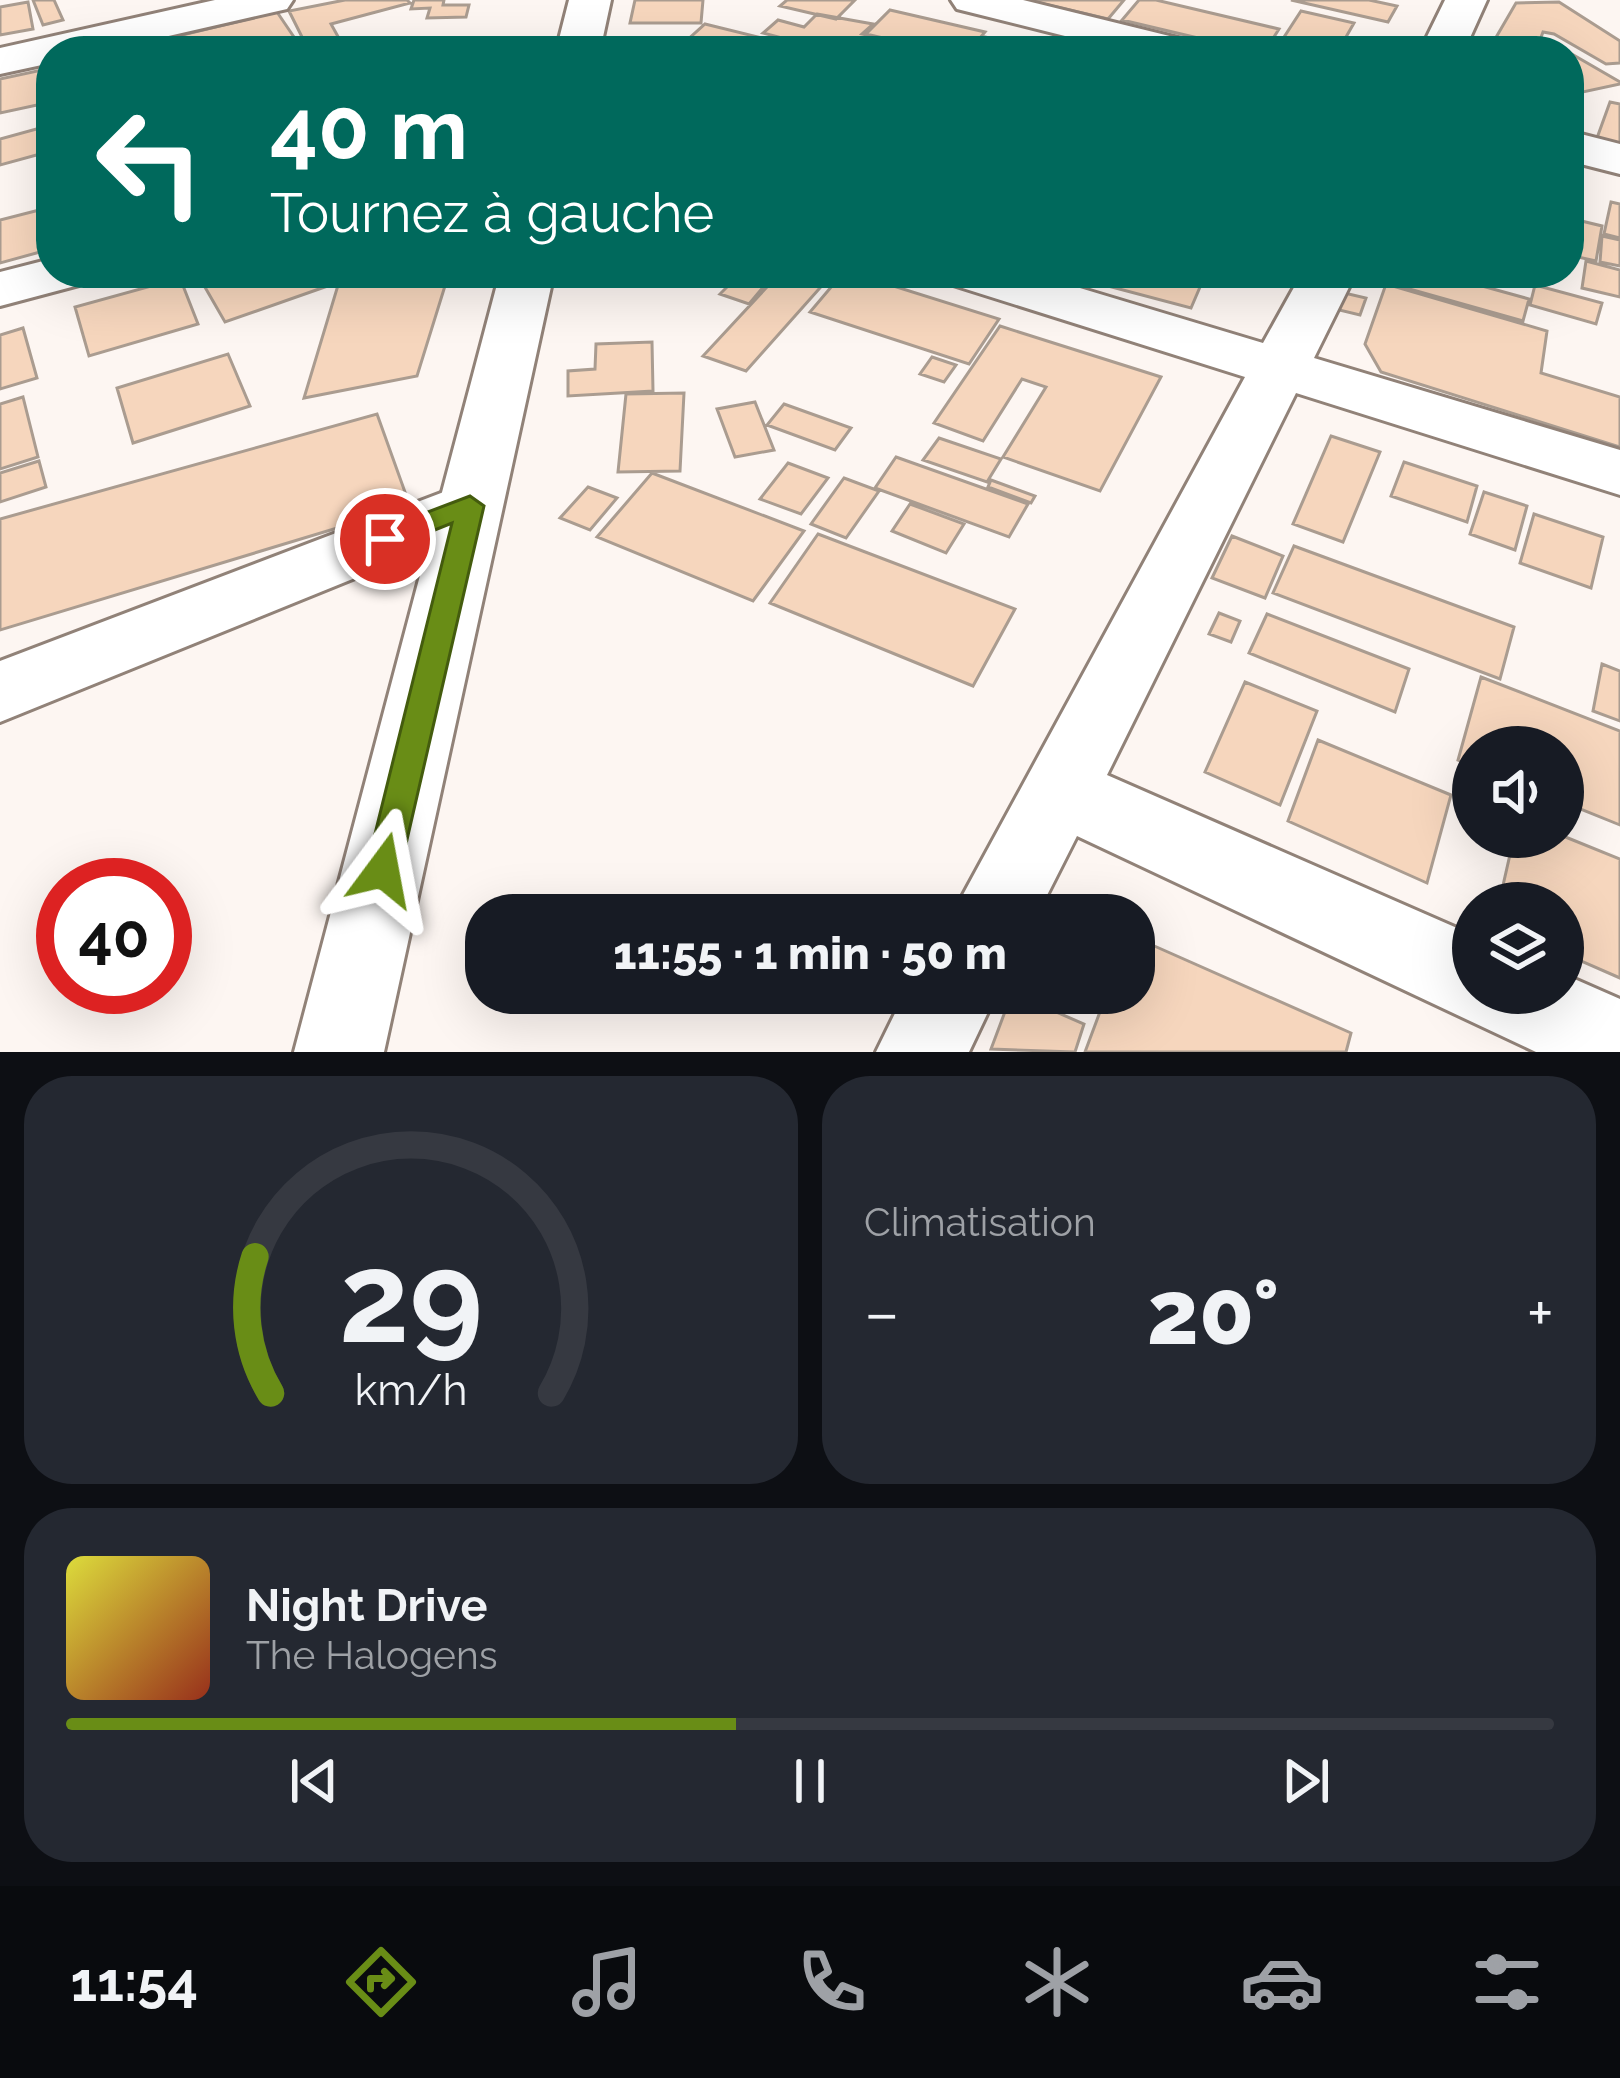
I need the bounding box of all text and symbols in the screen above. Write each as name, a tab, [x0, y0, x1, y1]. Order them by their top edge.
text: 40 m	[270, 80, 468, 179]
icon: left	[72, 84, 228, 240]
text: Tournez à gauche	[270, 181, 714, 245]
pin	[334, 488, 436, 590]
icon: arrive	[352, 506, 418, 572]
map controls	[1452, 726, 1584, 1014]
button: sound	[1452, 726, 1584, 858]
position arrow	[320, 807, 446, 933]
speed limit sign: 40	[36, 858, 192, 1014]
button: layers	[1452, 882, 1584, 1014]
text: 11:55 · 1 min · 50 m	[613, 927, 1007, 980]
text: Climatisation	[864, 1199, 1096, 1245]
text: 29	[339, 1225, 483, 1371]
text: 20°	[1147, 1259, 1279, 1365]
text: −	[864, 1274, 900, 1351]
text: +	[1527, 1274, 1554, 1351]
text: km/h	[354, 1365, 468, 1415]
text: Night Drive	[246, 1579, 487, 1632]
text: The Halogens	[246, 1632, 498, 1678]
icon: previous	[281, 1748, 347, 1814]
icon: pause	[777, 1748, 843, 1814]
icon: next	[1273, 1748, 1339, 1814]
icon: directions	[339, 1940, 423, 2024]
icon: music	[565, 1940, 649, 2024]
icon: phone	[790, 1940, 874, 2024]
icon: climate	[1015, 1940, 1099, 2024]
icon: car	[1240, 1940, 1324, 2024]
icon: filters	[1465, 1940, 1549, 2024]
text: 11:54	[71, 1950, 198, 2014]

